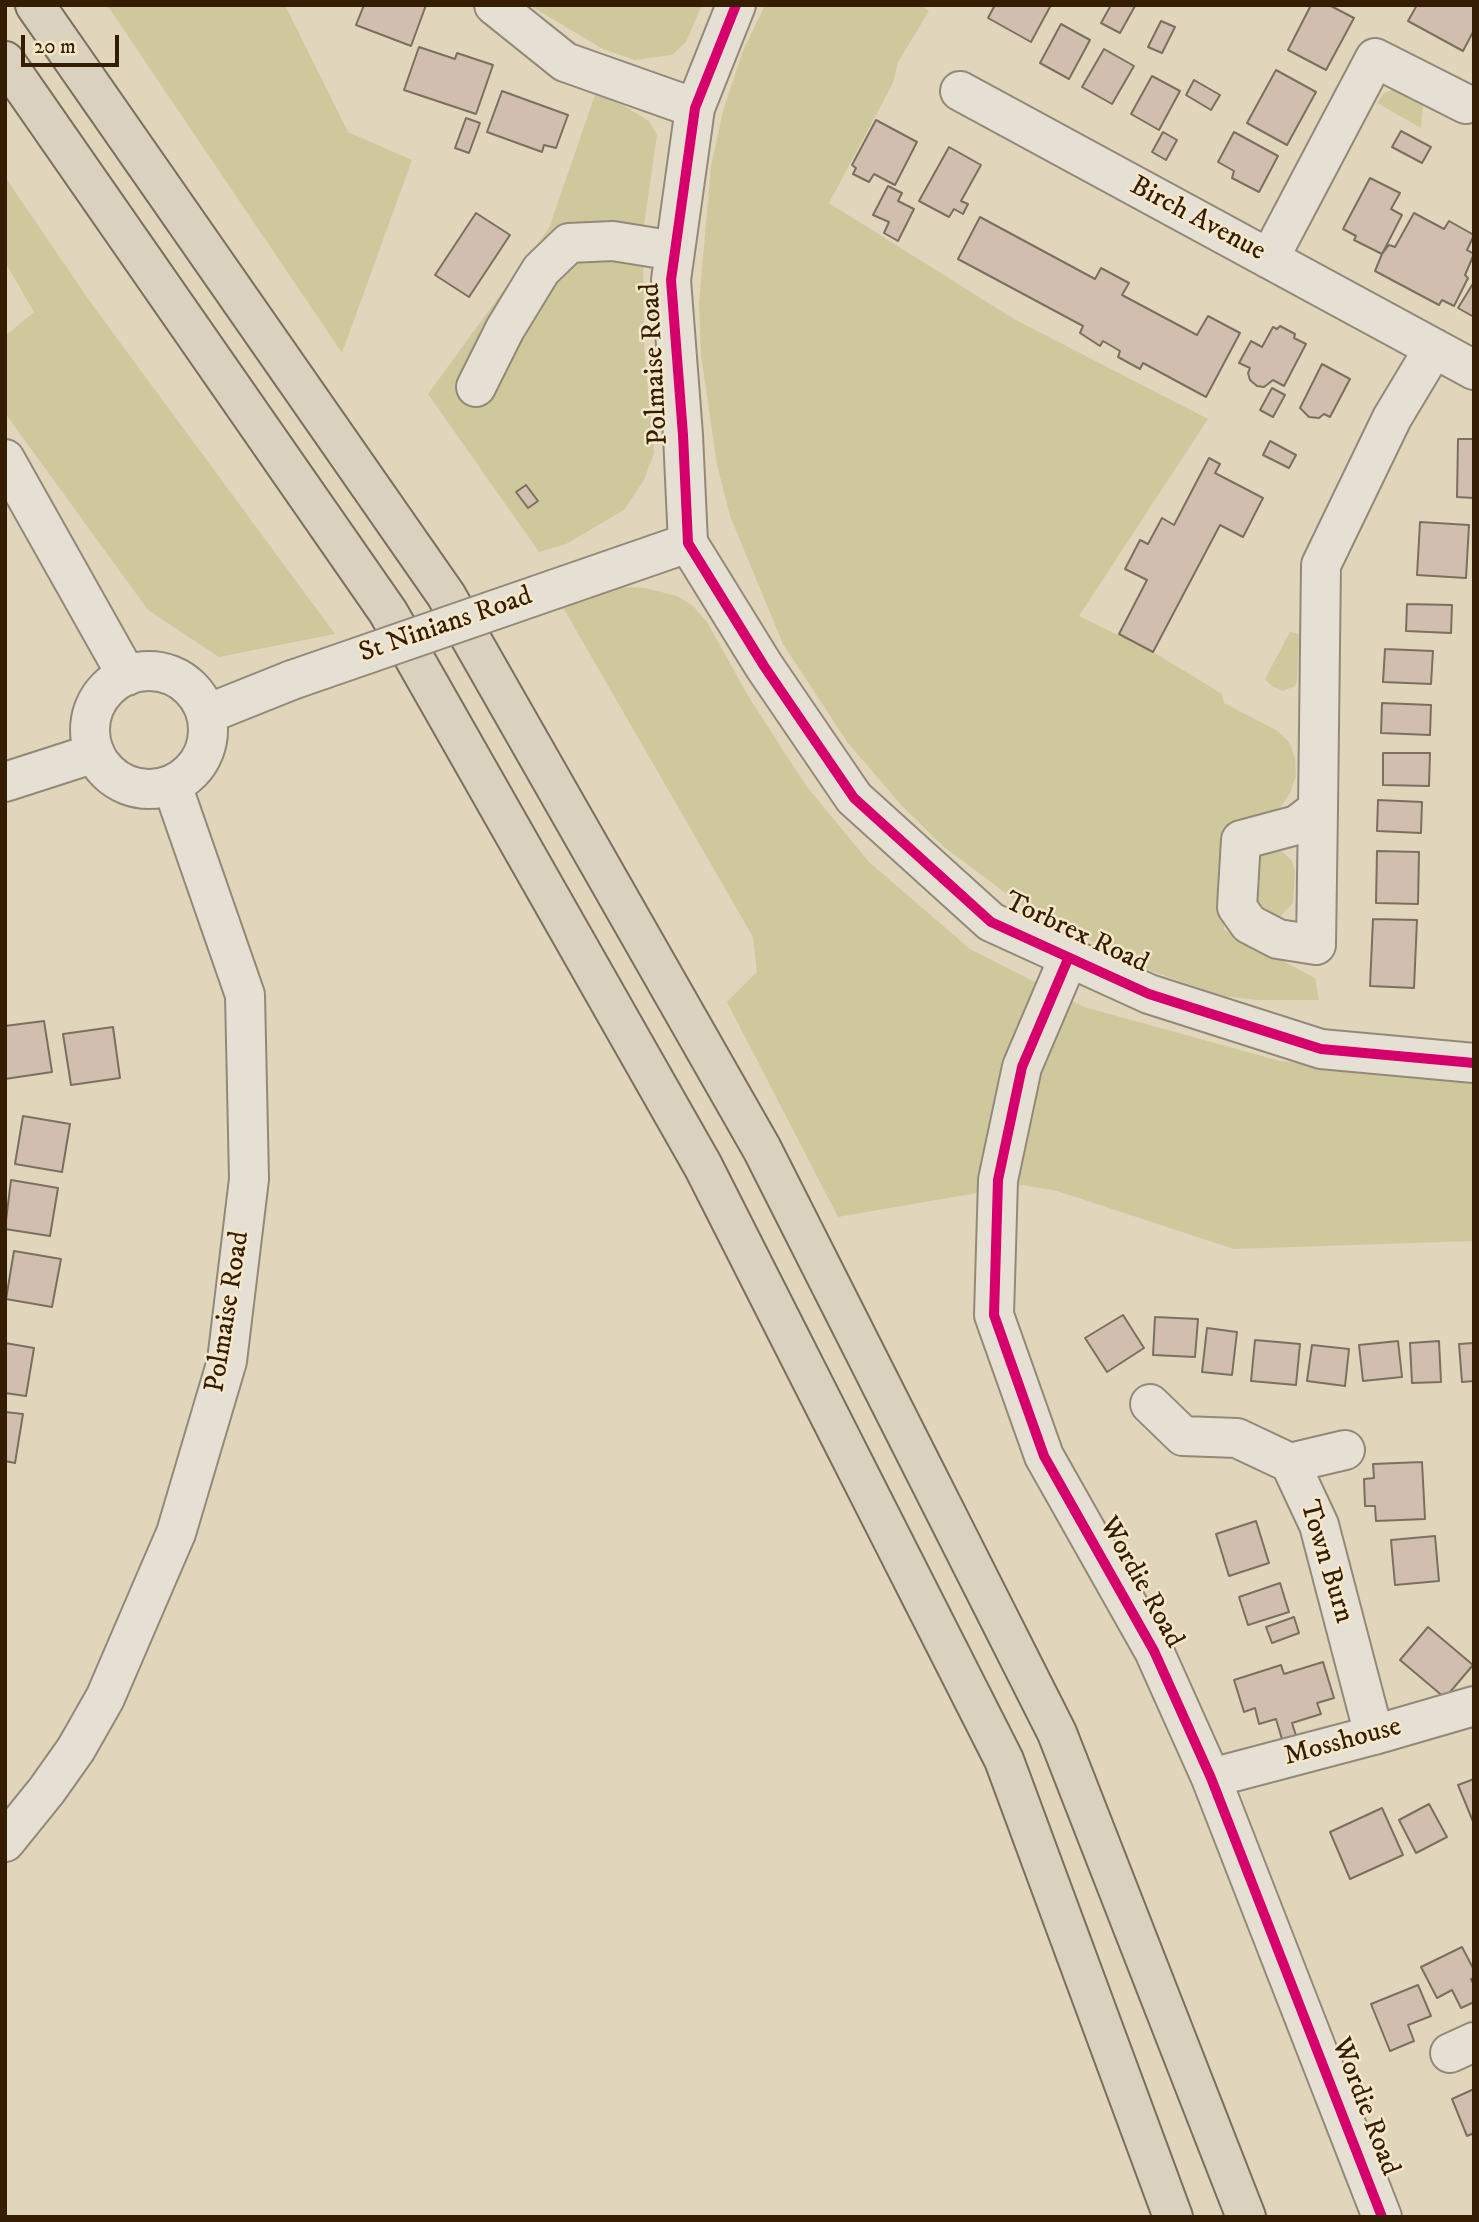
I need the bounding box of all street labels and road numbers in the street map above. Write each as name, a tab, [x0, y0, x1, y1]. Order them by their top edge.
street label: Birch Avenue	[1124, 170, 1270, 270]
street label: Polmaise Road	[635, 282, 677, 446]
street label: St Ninians Road	[355, 581, 537, 671]
street label: Torbrex Road	[999, 886, 1153, 982]
street label: Polmaise Road	[200, 1229, 258, 1395]
street label: Town Burn	[1290, 1497, 1360, 1627]
street label: Wordie Road	[1090, 1511, 1190, 1655]
street label: Mosshouse	[1281, 1711, 1405, 1775]
street label: Wordie Road	[1322, 2033, 1406, 2181]

